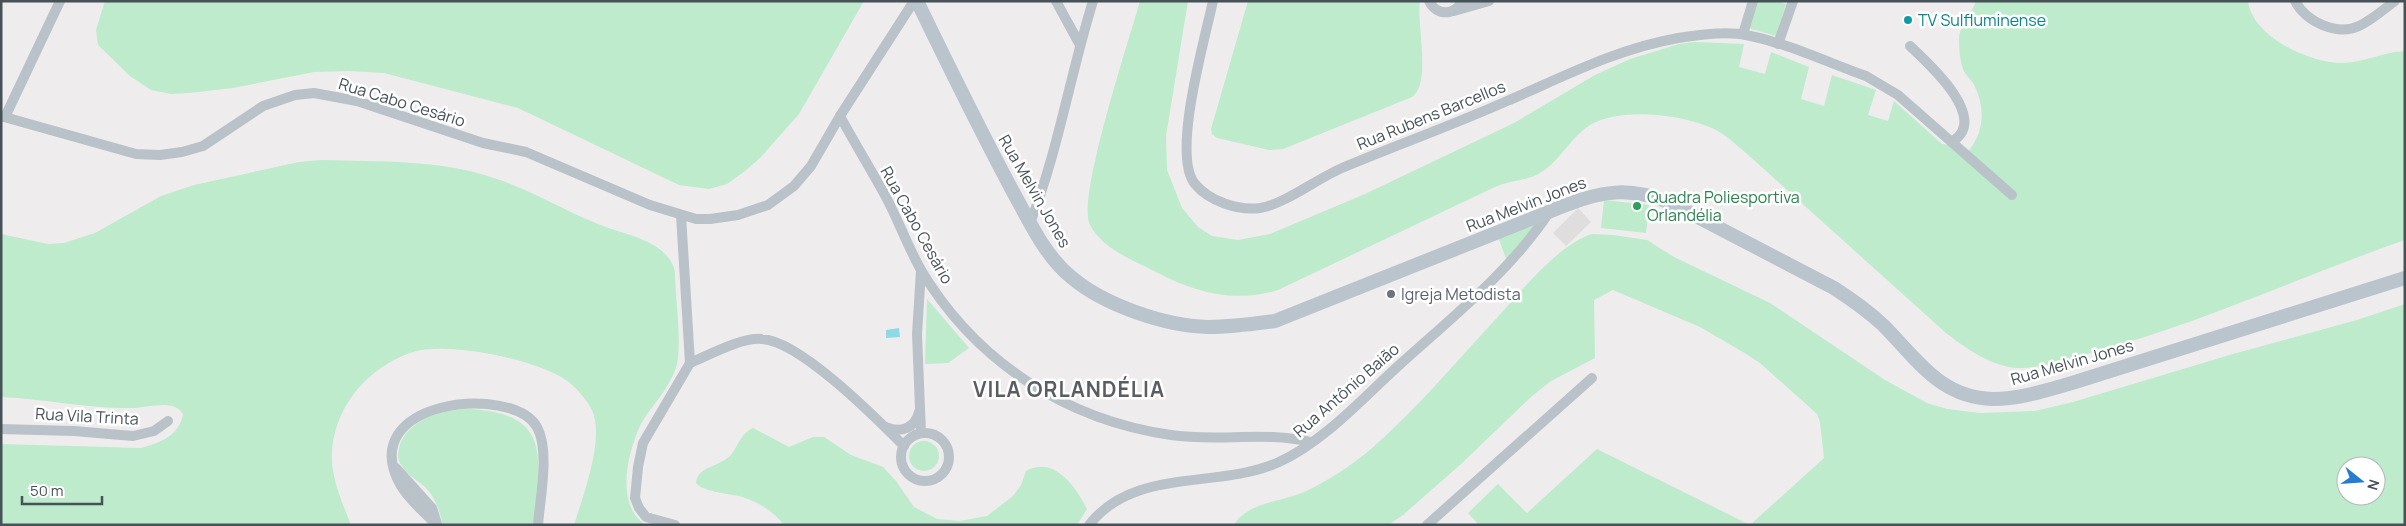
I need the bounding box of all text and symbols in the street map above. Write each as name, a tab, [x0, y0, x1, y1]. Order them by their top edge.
place label: TV Sulfluminense	[1918, 9, 2046, 31]
marker: TV Sulfluminense	[1902, 14, 1914, 26]
street label: Rua Cabo Cesário	[336, 72, 468, 132]
street label: Rua Rubens Barcellos	[1353, 75, 1509, 155]
street label: Rua Melvin Jones	[994, 131, 1076, 251]
street label: Rua Cabo Cesário	[876, 162, 958, 288]
street label: Rua Melvin Jones	[1463, 171, 1589, 237]
place label: Quadra Poliesportiva Orlandélia	[1647, 186, 1800, 226]
marker: Quadra Poliesportiva Orlandélia	[1631, 200, 1643, 212]
place label: Igreja Metodista	[1401, 283, 1521, 305]
marker: Igreja Metodista	[1385, 288, 1397, 300]
street label: Rua Melvin Jones	[2008, 334, 2136, 390]
street label: Rua Antônio Baião	[1288, 338, 1404, 442]
district label: VILA ORLANDÉLIA	[973, 375, 1165, 403]
street label: Rua Vila Trinta	[35, 402, 139, 430]
north arrow	[2336, 456, 2386, 506]
scale bar	[22, 474, 102, 506]
text: N	[2363, 477, 2384, 493]
text: 50 m	[30, 480, 64, 501]

